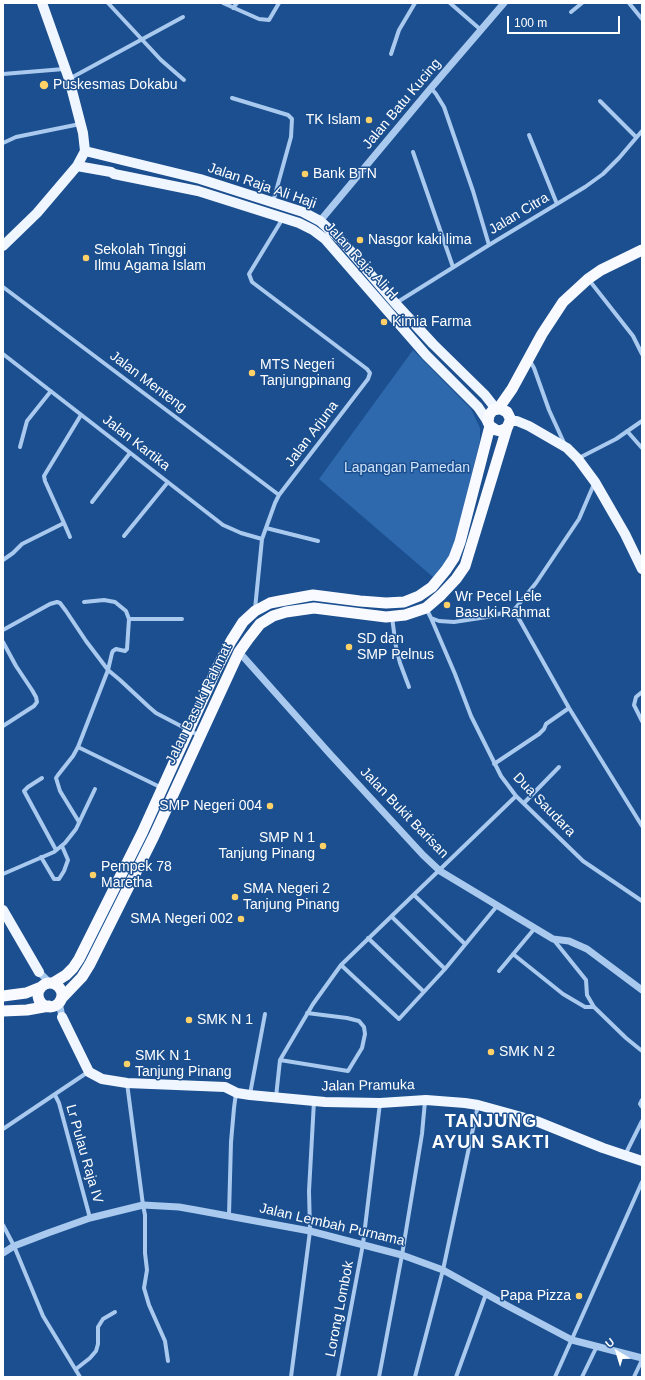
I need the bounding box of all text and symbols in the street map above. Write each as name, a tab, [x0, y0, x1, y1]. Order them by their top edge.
scale bar	[509, 8, 622, 34]
text: 100 m	[514, 16, 547, 30]
street label: Jalan Batu Kucing	[359, 55, 445, 153]
place label: Puskesmas Dokabu	[53, 77, 178, 93]
marker: Puskesmas Dokabu	[38, 79, 50, 91]
place label: TK Islam	[306, 112, 361, 128]
marker: TK Islam	[364, 115, 374, 125]
street label: Jalan Raja Ali Haji	[206, 160, 318, 212]
place label: Bank BTN	[313, 166, 377, 182]
marker: Bank BTN	[300, 169, 310, 179]
street label: Jalan Citra	[486, 190, 552, 238]
street label: Jalan Raja Ali H	[321, 219, 401, 303]
place label: Nasgor kaki lima	[368, 232, 471, 248]
marker: Nasgor kaki lima	[355, 235, 365, 245]
place label: Sekolah Tinggi Ilmu Agama Islam	[94, 242, 206, 274]
marker: Sekolah Tinggi Ilmu Agama Islam	[81, 253, 91, 263]
place label: Kimia Farma	[392, 314, 471, 330]
marker: Kimia Farma	[379, 317, 389, 327]
street label: Jalan Menteng	[106, 348, 190, 416]
place label: MTS Negeri Tanjungpinang	[260, 357, 351, 390]
marker: MTS Negeri Tanjungpinang	[247, 368, 257, 378]
street label: Jalan Arjuna	[282, 398, 342, 470]
street label: Jalan Kartika	[99, 411, 173, 475]
park label: Lapangan Pamedan	[344, 460, 470, 476]
place label: Wr Pecel Lele Basuki Rahmat	[455, 589, 550, 622]
marker: Wr Pecel Lele Basuki Rahmat	[442, 600, 452, 610]
place label: SD dan SMP Pelnus	[357, 631, 434, 664]
street label: Jalan Basuki Rahmat	[162, 641, 236, 767]
marker: SD dan SMP Pelnus	[344, 642, 354, 652]
street label: Jalan Bukit Barisan	[356, 764, 452, 862]
street label: Dua Saudara	[509, 769, 579, 841]
place label: SMP Negeri 004	[159, 798, 262, 814]
marker: SMP Negeri 004	[265, 801, 275, 811]
place label: SMP N 1 Tanjung Pinang	[218, 830, 315, 862]
marker: SMP N 1 Tanjung Pinang	[318, 841, 328, 851]
place label: Pempek 78 Maretha	[101, 859, 172, 892]
marker: Pempek 78 Maretha	[88, 870, 98, 880]
place label: SMA Negeri 2 Tanjung Pinang	[243, 881, 340, 914]
marker: SMA Negeri 2 Tanjung Pinang	[230, 892, 240, 902]
place label: SMA Negeri 002	[130, 911, 233, 927]
marker: SMA Negeri 002	[236, 914, 246, 924]
place label: SMK N 1	[197, 1012, 253, 1028]
marker: SMK N 1	[184, 1015, 194, 1025]
place label: SMK N 2	[499, 1044, 555, 1060]
marker: SMK N 2	[486, 1047, 496, 1057]
place label: SMK N 1 Tanjung Pinang	[135, 1048, 232, 1080]
marker: SMK N 1 Tanjung Pinang	[122, 1059, 132, 1069]
street label: Jalan Pramuka	[321, 1077, 415, 1095]
street label: Lr Pulau Raja IV	[62, 1103, 106, 1205]
district label: TANJUNG AYUN SAKTI	[432, 1111, 550, 1154]
street label: Jalan Lembah Purnama	[258, 1200, 406, 1250]
street label: Lorong Lombok	[322, 1260, 358, 1358]
place label: Papa Pizza	[500, 1288, 571, 1304]
marker: Papa Pizza	[574, 1291, 584, 1301]
north arrow	[597, 1332, 637, 1372]
text: U	[603, 1335, 616, 1350]

